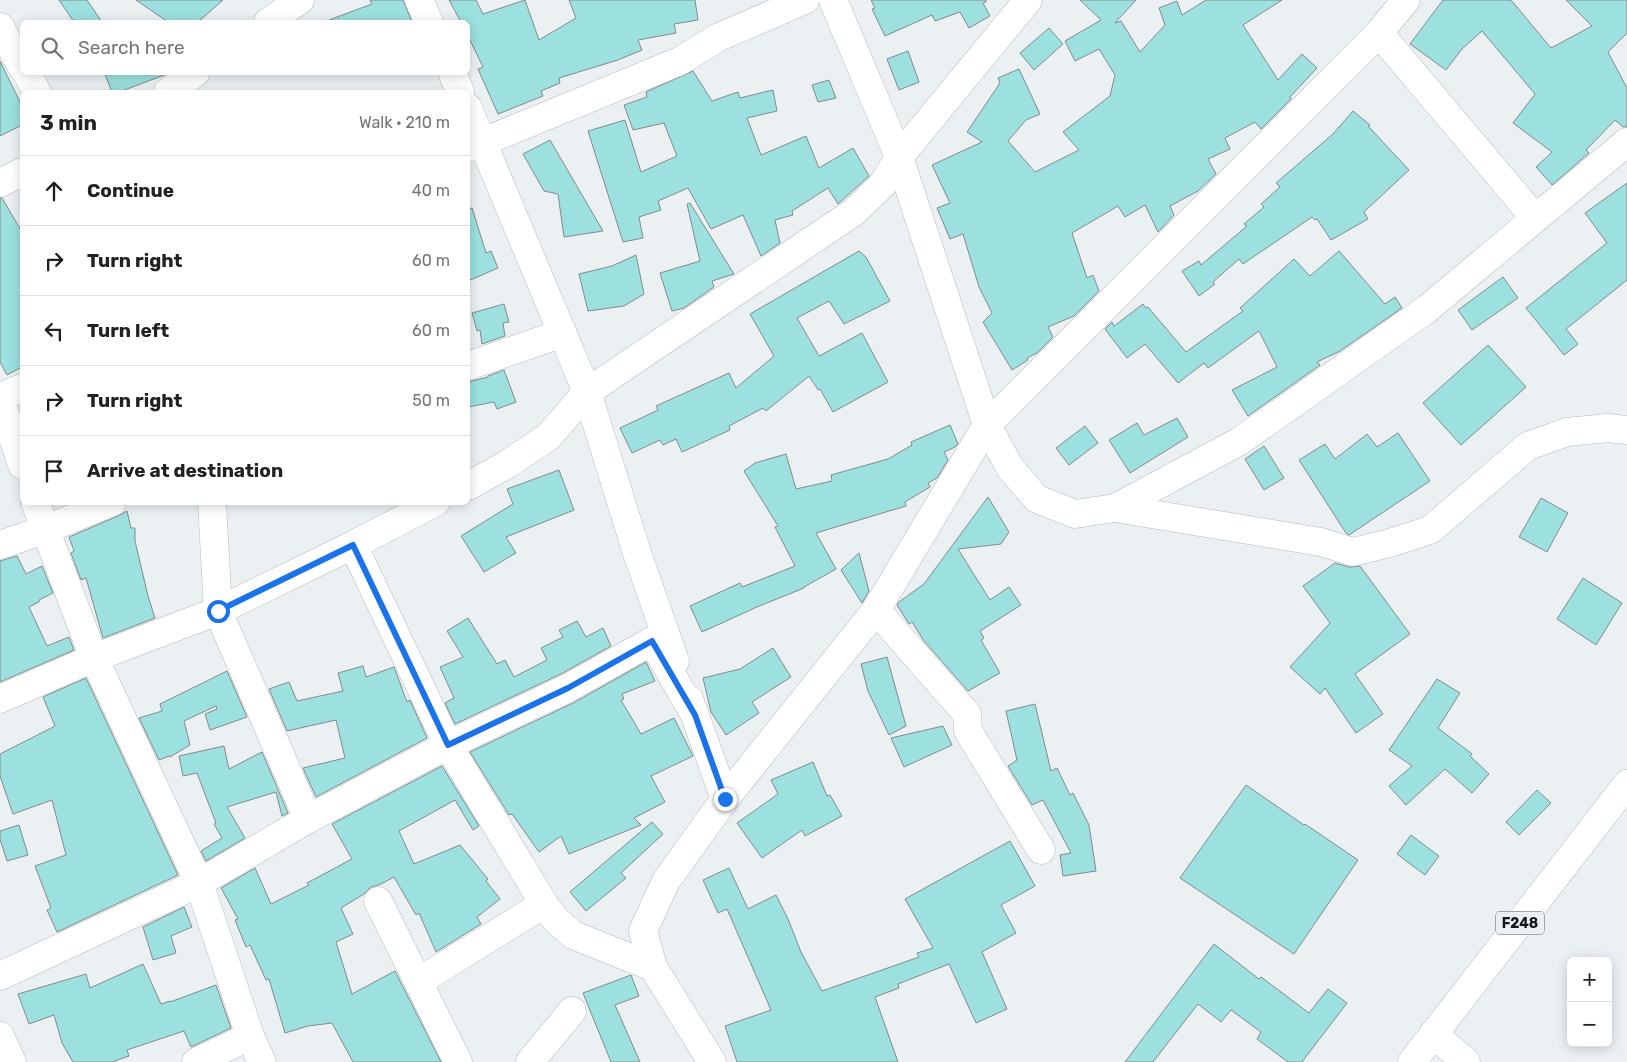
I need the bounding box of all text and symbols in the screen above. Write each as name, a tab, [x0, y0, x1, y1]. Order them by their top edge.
search box	[20, 20, 470, 75]
icon: search	[38, 34, 66, 62]
text: Search here	[78, 36, 185, 59]
text: 3 min	[40, 110, 97, 135]
text: Walk · 210 m	[359, 113, 450, 132]
icon: ahead	[40, 177, 68, 205]
text: Continue	[87, 179, 174, 202]
text: 40 m	[412, 181, 450, 200]
icon: right	[40, 247, 68, 275]
text: Turn right	[87, 249, 182, 272]
text: 60 m	[412, 251, 450, 270]
icon: left	[40, 317, 68, 345]
text: Turn left	[87, 319, 169, 342]
text: 60 m	[412, 321, 450, 340]
icon: right	[40, 387, 68, 415]
text: Turn right	[87, 389, 182, 412]
text: 50 m	[412, 391, 450, 410]
icon: arrive	[40, 457, 68, 485]
text: Arrive at destination	[87, 459, 283, 482]
route start	[207, 600, 230, 623]
route end	[714, 788, 737, 811]
road number: F248	[1496, 911, 1544, 934]
map controls	[1567, 957, 1612, 1047]
button: +	[1567, 957, 1612, 1002]
button: −	[1567, 1002, 1612, 1047]

